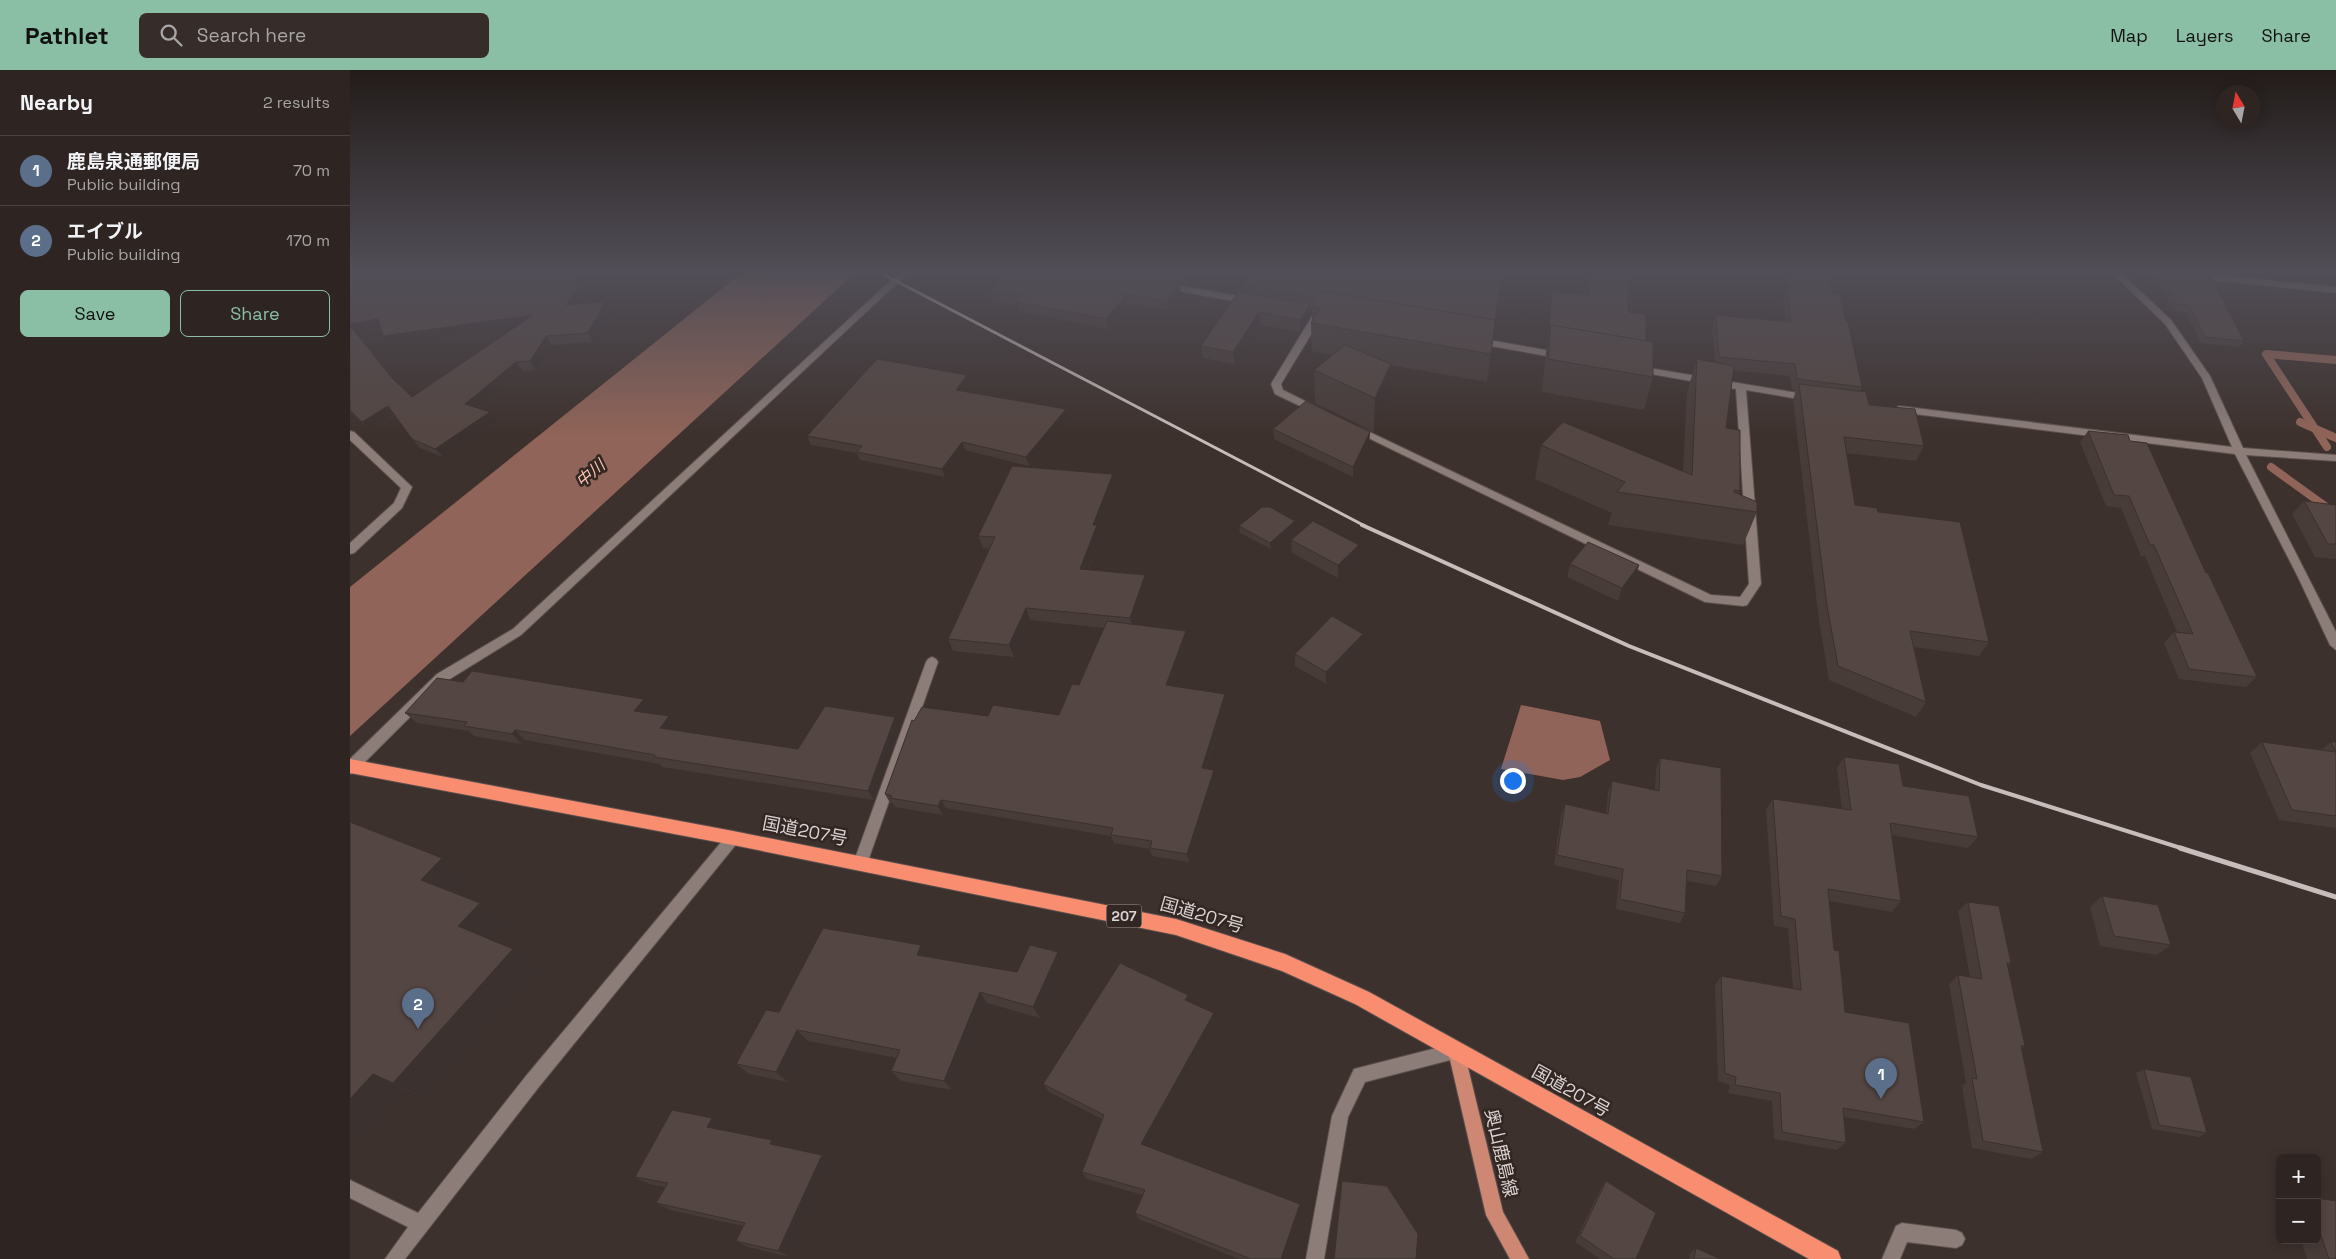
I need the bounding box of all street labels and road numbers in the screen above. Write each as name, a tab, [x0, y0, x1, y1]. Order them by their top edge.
street label: 国道207号	[761, 811, 850, 850]
street label: 国道207号	[1158, 892, 1247, 937]
road number: 207	[1106, 904, 1142, 928]
street label: 国道207号	[1528, 1060, 1615, 1122]
street label: 奥山鹿島線	[1480, 1106, 1523, 1199]

